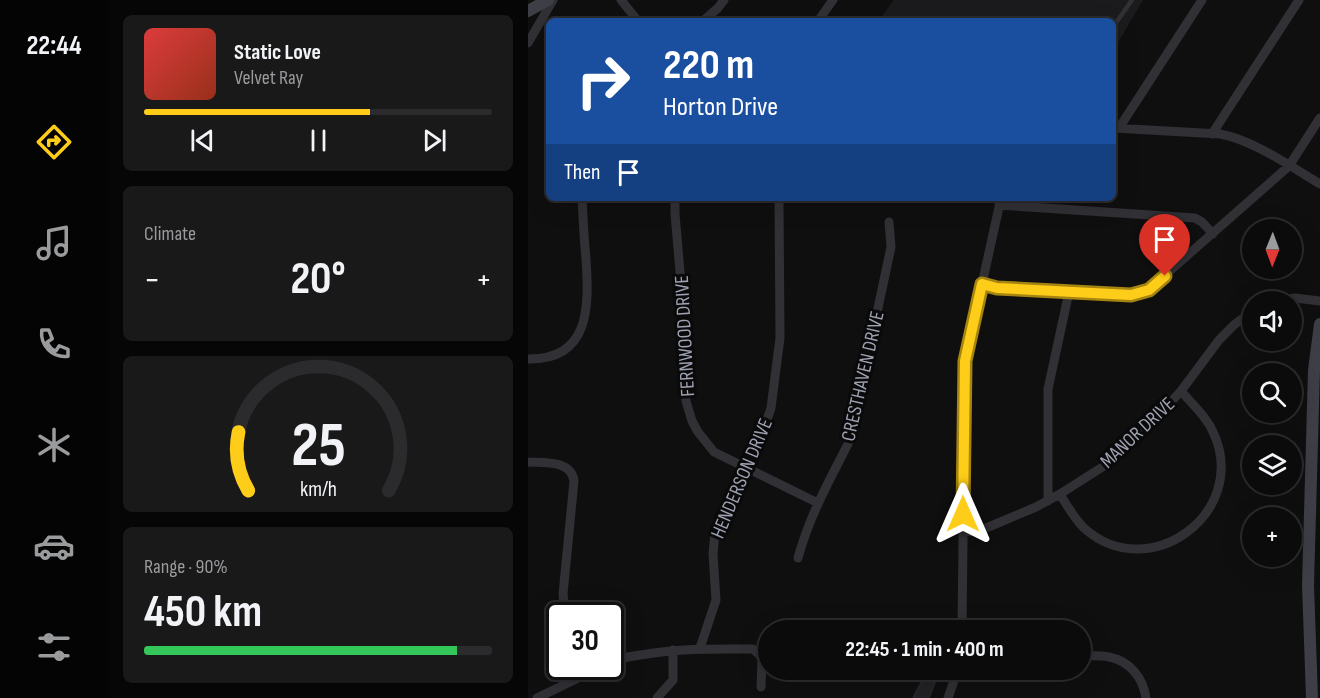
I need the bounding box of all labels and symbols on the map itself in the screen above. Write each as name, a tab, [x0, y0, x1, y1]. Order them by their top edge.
pin	[1139, 214, 1190, 276]
north arrow	[1242, 219, 1302, 279]
street label: FERNWOOD DRIVE	[670, 275, 700, 397]
street label: CRESTHAVEN DRIVE	[836, 309, 890, 444]
street label: MANOR DRIVE	[1095, 392, 1180, 473]
street label: HENDERSON DRIVE	[706, 415, 778, 542]
position arrow	[931, 482, 995, 546]
speed limit sign: 30	[546, 602, 624, 680]

